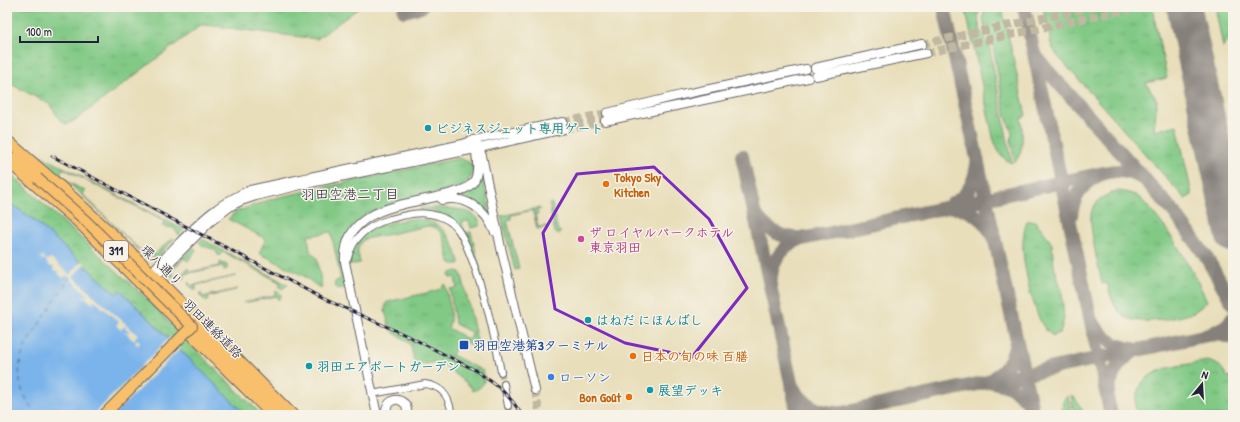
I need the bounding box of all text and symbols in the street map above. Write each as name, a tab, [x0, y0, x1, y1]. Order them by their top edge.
scale bar	[20, 18, 98, 44]
text: 100 m	[26, 23, 52, 40]
place label: ビジネスジェット専用ゲート	[436, 119, 603, 137]
marker: ビジネスジェット専用ゲート	[423, 123, 433, 133]
place label: Tokyo Sky Kitchen	[613, 168, 662, 201]
marker: Tokyo Sky Kitchen	[601, 179, 611, 189]
district label: 羽田空港二丁目	[301, 184, 399, 203]
place label: ザ ロイヤルパークホテル 東京羽田	[589, 223, 734, 256]
marker: ザ ロイヤルパークホテル 東京羽田	[576, 234, 586, 244]
street label: 環八通り	[137, 240, 187, 290]
road number: 311	[104, 241, 128, 261]
street label: 羽田連絡道路	[179, 294, 247, 362]
place label: はねだ にほんばし	[596, 311, 703, 329]
marker: はねだ にほんばし	[583, 315, 593, 325]
place label: 羽田空港第3ターミナル	[473, 336, 609, 354]
marker: 羽田空港第3ターミナル	[458, 339, 470, 351]
place label: 日本の旬の味 百膳	[641, 347, 748, 365]
marker: 日本の旬の味 百膳	[628, 351, 638, 361]
place label: 羽田エアポートガーデン	[317, 357, 460, 375]
marker: 羽田エアポートガーデン	[304, 361, 314, 371]
north arrow	[1182, 364, 1222, 404]
text: N	[1200, 367, 1210, 382]
place label: ローソン	[559, 368, 611, 386]
marker: ローソン	[546, 372, 556, 382]
place label: 展望デッキ	[658, 381, 723, 399]
marker: 展望デッキ	[645, 385, 655, 395]
place label: Bon Goût	[579, 388, 622, 406]
marker: Bon Goût	[624, 392, 634, 402]

